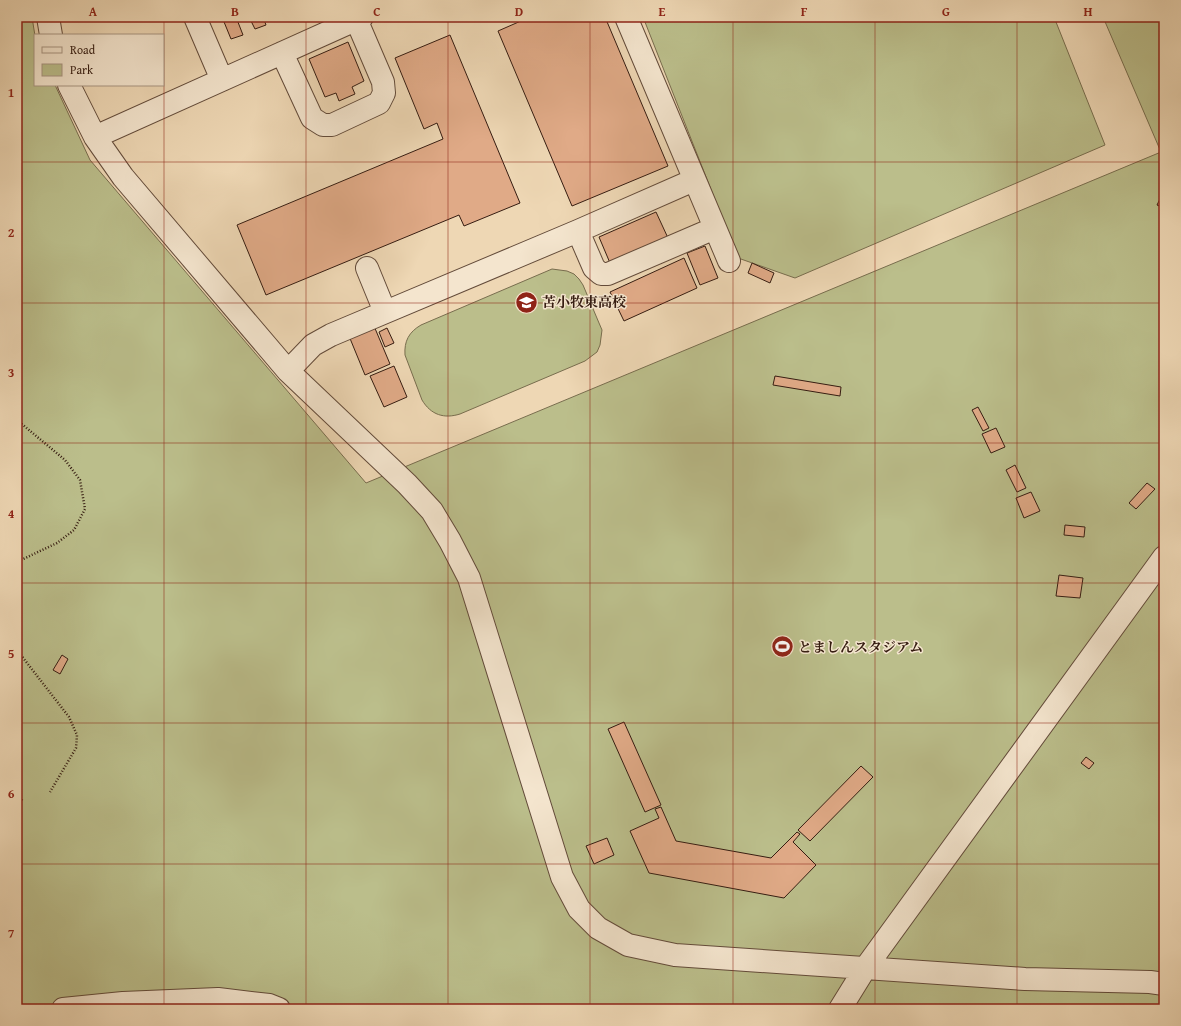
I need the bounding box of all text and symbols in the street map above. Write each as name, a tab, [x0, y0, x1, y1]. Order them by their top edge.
text: A	[89, 2, 98, 21]
text: B	[231, 2, 239, 21]
text: C	[373, 2, 381, 21]
text: D	[515, 2, 523, 21]
text: E	[659, 2, 666, 21]
text: F	[801, 2, 808, 21]
text: G	[942, 2, 950, 21]
text: H	[1083, 2, 1093, 21]
legend	[34, 34, 164, 86]
text: Road	[70, 41, 96, 58]
text: Park	[70, 61, 94, 78]
text: 1	[8, 83, 14, 102]
text: 2	[8, 223, 15, 242]
school or university icon: 苫小牧東高校	[513, 289, 539, 315]
place label: 苫小牧東高校	[542, 292, 626, 312]
text: 3	[8, 363, 14, 382]
text: 4	[8, 504, 15, 523]
sports icon: とましんスタジアム	[769, 634, 795, 660]
place label: とましんスタジアム	[798, 637, 923, 657]
text: 5	[8, 644, 15, 663]
text: 6	[8, 784, 15, 803]
text: 7	[8, 924, 15, 943]

